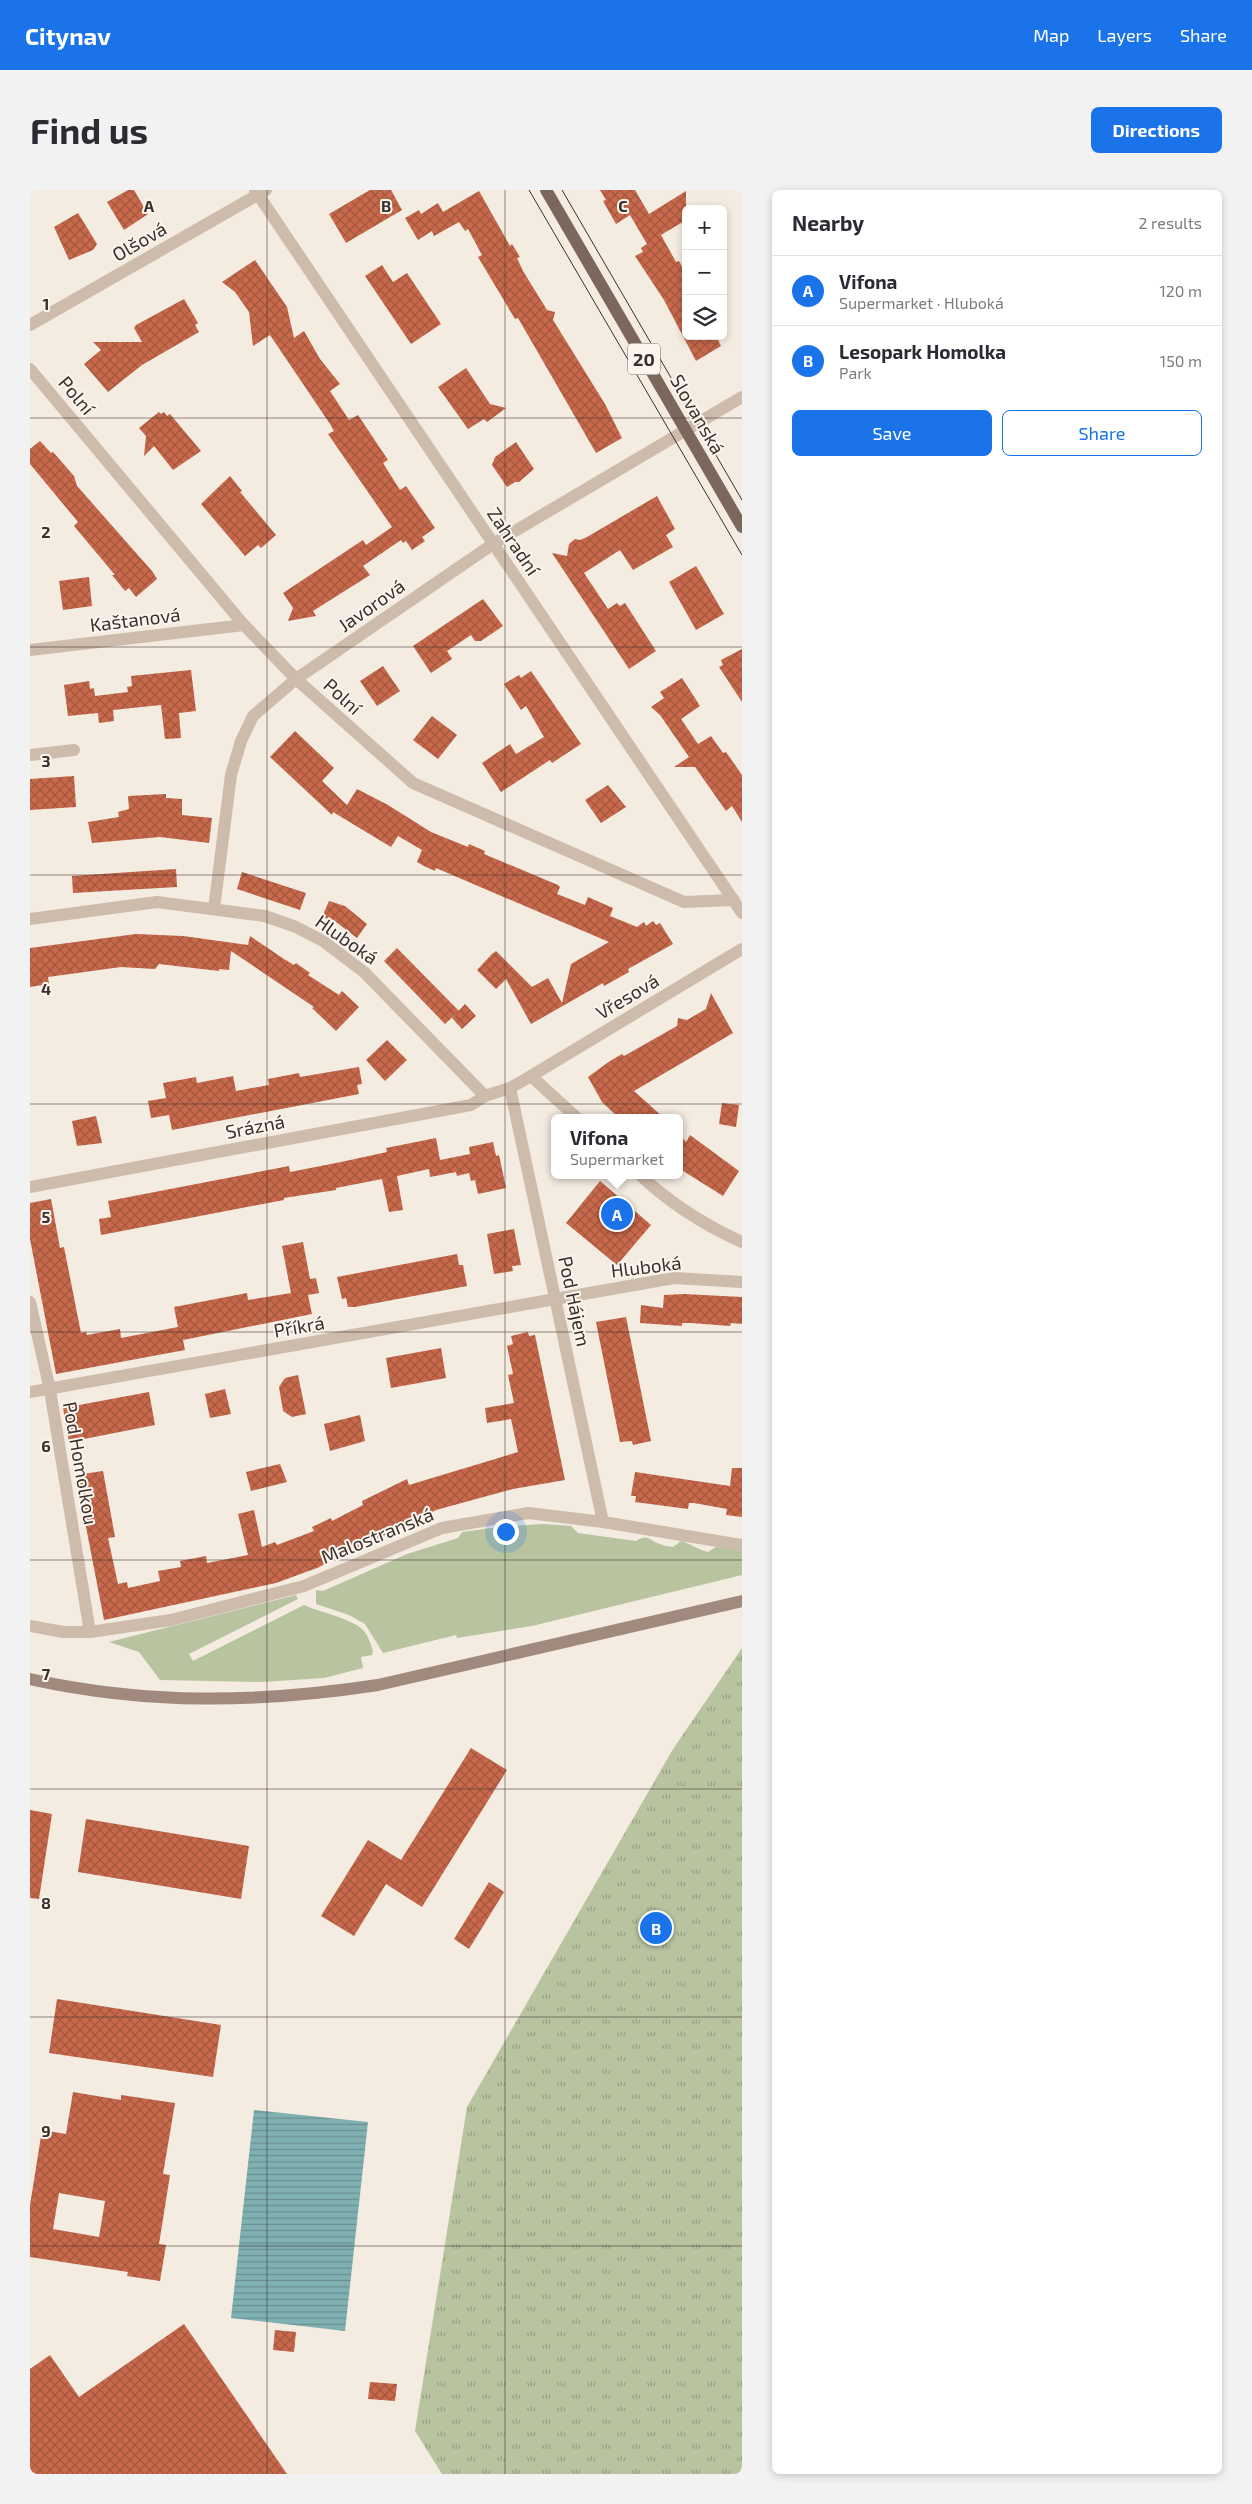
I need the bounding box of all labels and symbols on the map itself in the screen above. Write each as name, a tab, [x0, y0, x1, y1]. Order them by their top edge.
text: A	[144, 196, 155, 215]
text: B	[381, 196, 391, 215]
text: C	[618, 196, 628, 215]
street label: Olšová	[108, 216, 170, 266]
text: 1	[43, 294, 49, 313]
road number: 20	[628, 343, 660, 374]
street label: Slovanská	[666, 370, 730, 458]
street label: Polní	[54, 371, 101, 420]
street label: Zahradní	[483, 503, 546, 580]
text: 2	[41, 522, 51, 541]
street label: Javorová	[333, 574, 409, 636]
street label: Kaštanová	[88, 602, 182, 636]
street label: Polní	[319, 673, 368, 720]
text: 3	[41, 751, 51, 770]
street label: Hluboká	[311, 909, 383, 969]
street label: Vřesová	[591, 968, 663, 1024]
text: 4	[41, 979, 51, 998]
street label: Srázná	[223, 1109, 287, 1143]
pin: A	[601, 1195, 633, 1233]
text: 5	[42, 1207, 51, 1226]
street label: Hluboká	[609, 1250, 683, 1282]
street label: Pod Hájem	[554, 1254, 596, 1348]
street label: Příkrá	[272, 1310, 326, 1342]
street label: Pod Homolkou	[59, 1400, 103, 1526]
text: 6	[41, 1436, 51, 1455]
street label: Malostranská	[317, 1502, 437, 1568]
your location	[493, 1519, 519, 1545]
text: 7	[42, 1664, 51, 1683]
text: 8	[41, 1893, 51, 1912]
pin: B	[640, 1909, 672, 1947]
text: 9	[41, 2121, 51, 2140]

